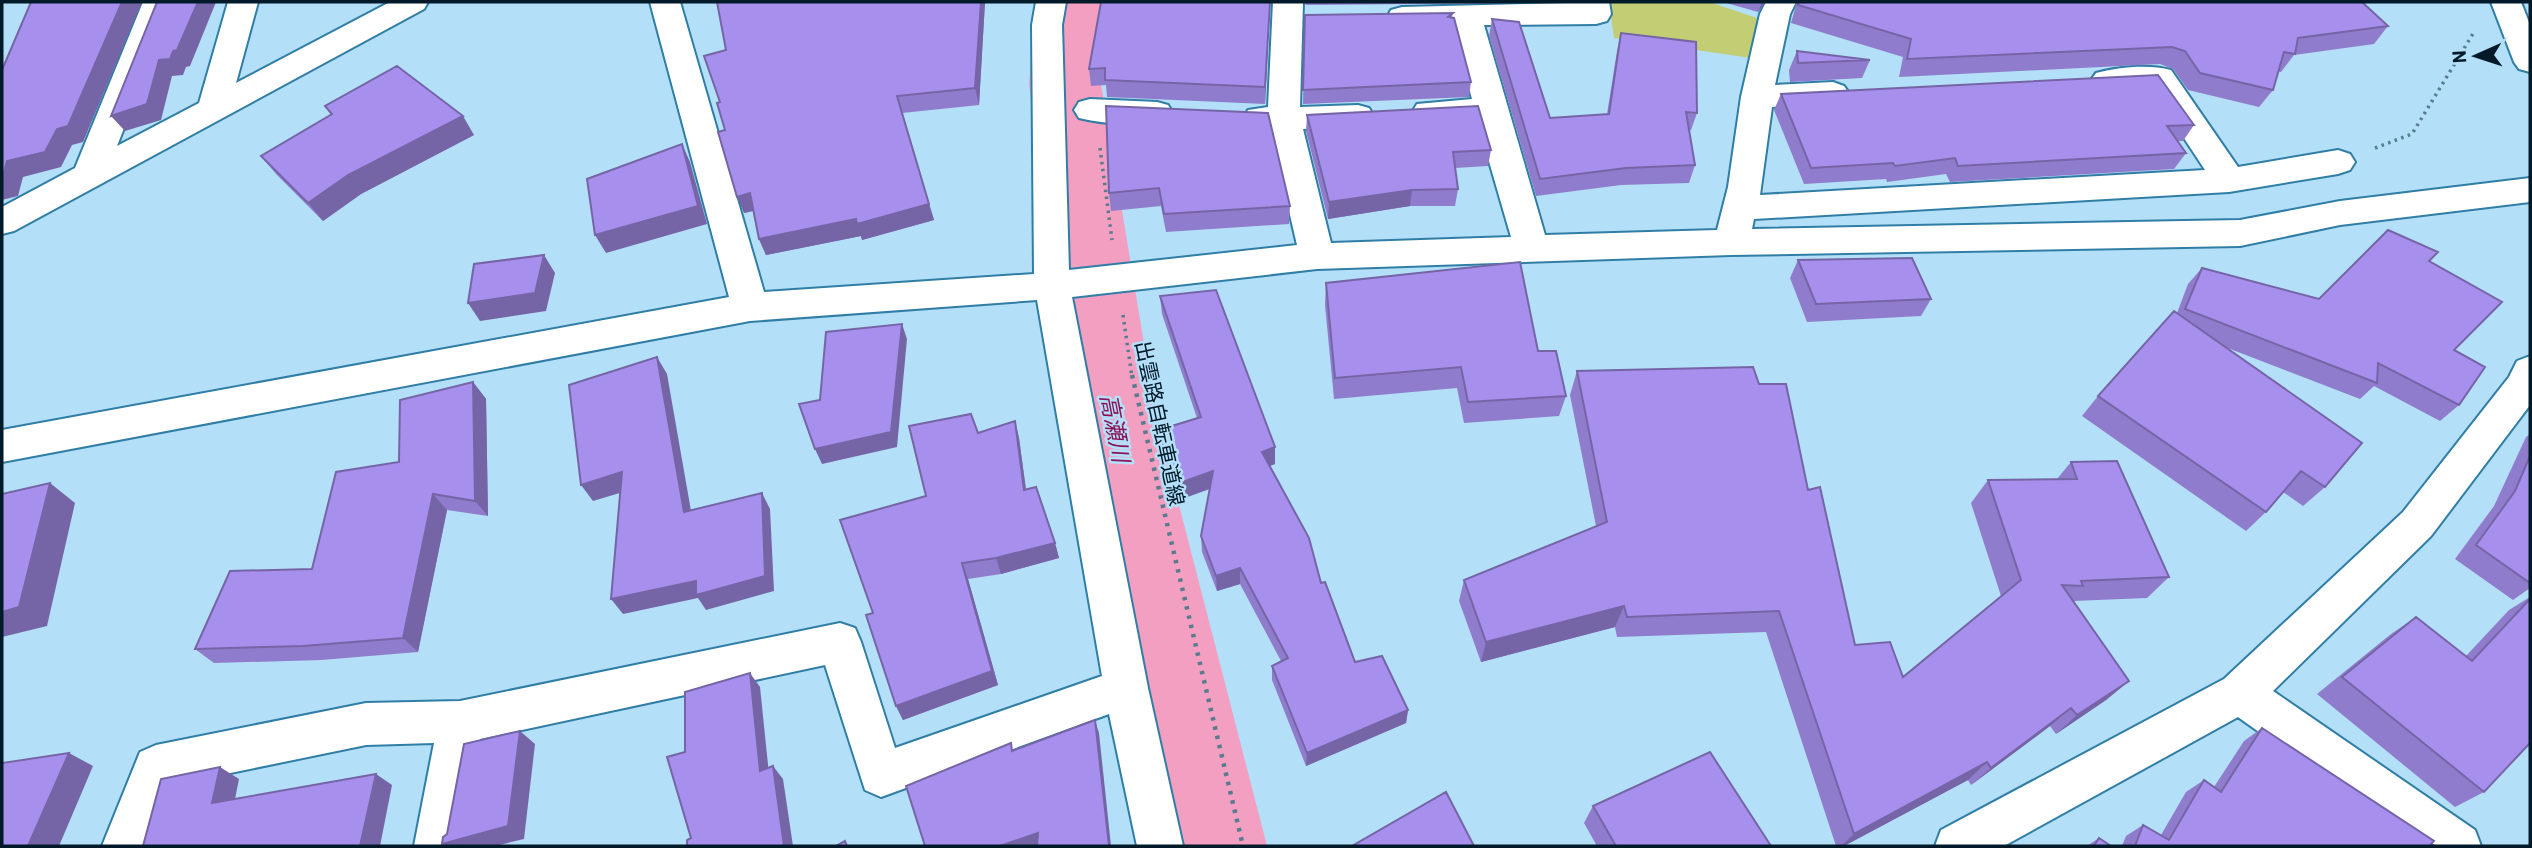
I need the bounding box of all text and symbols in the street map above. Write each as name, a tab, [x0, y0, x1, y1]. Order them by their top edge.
north arrow	[2441, 21, 2511, 91]
text: N	[2447, 50, 2470, 64]
street label: 出雲路自転車道線	[1131, 338, 1191, 508]
water label: 高瀬川	[1096, 391, 1137, 467]

